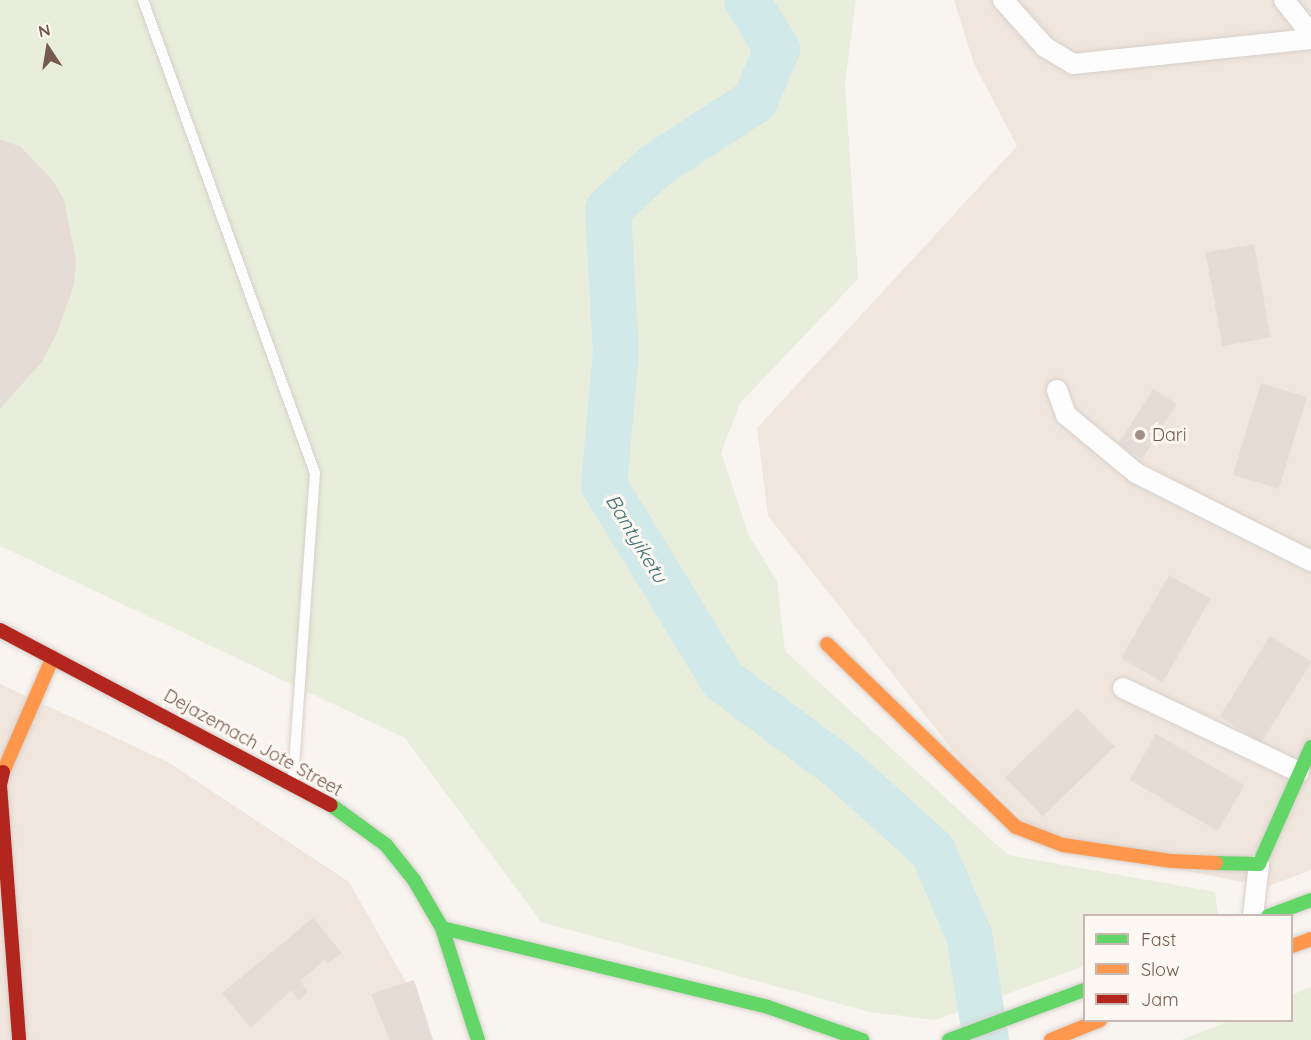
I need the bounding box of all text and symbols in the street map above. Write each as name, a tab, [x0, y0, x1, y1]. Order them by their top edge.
north arrow	[18, 18, 78, 78]
text: N	[36, 19, 52, 41]
place label: Dari	[1152, 424, 1187, 446]
marker: Dari	[1133, 428, 1147, 442]
water label: Bantyiketu	[601, 489, 673, 587]
street label: Dejazemach Jote Street	[160, 685, 346, 801]
legend	[1083, 914, 1293, 1022]
text: Fast	[1141, 928, 1176, 951]
text: Slow	[1141, 958, 1179, 981]
text: Jam	[1141, 988, 1179, 1011]

